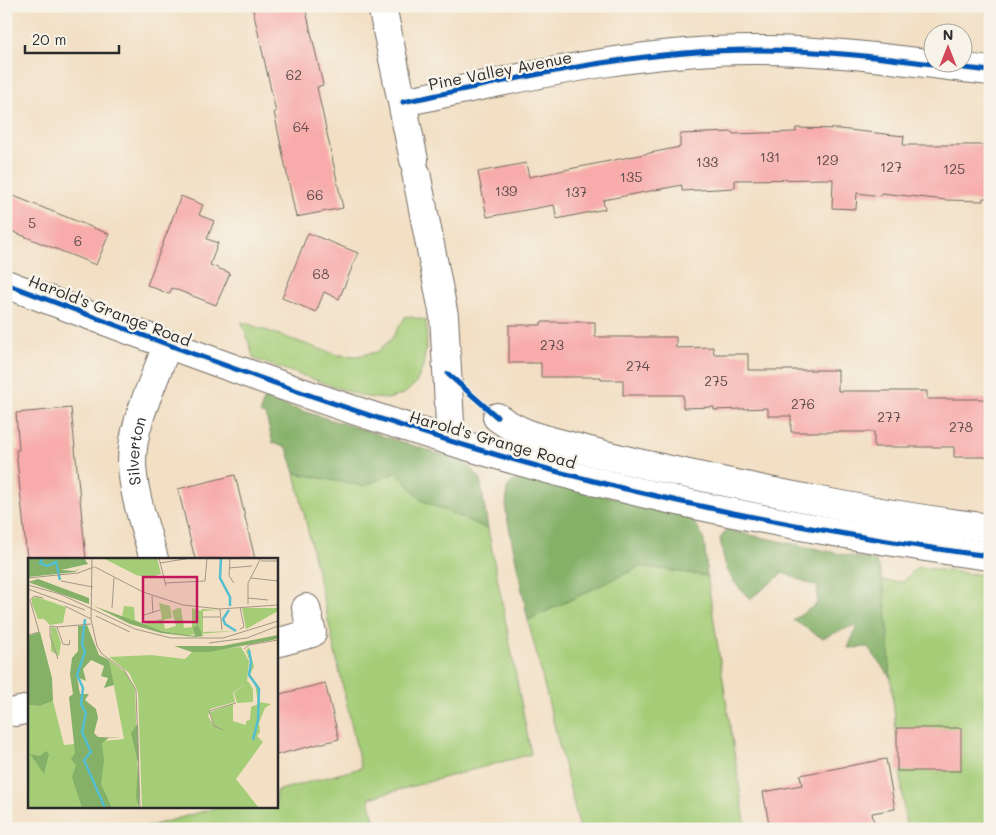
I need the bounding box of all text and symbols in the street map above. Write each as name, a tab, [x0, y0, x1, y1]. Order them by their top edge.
scale bar	[25, 22, 119, 54]
north arrow	[924, 22, 974, 72]
text: N	[943, 25, 953, 44]
text: 20 m	[32, 29, 66, 49]
street label: Pine Valley Avenue	[427, 46, 573, 94]
house number: 62	[286, 65, 302, 84]
house number: 64	[293, 117, 310, 136]
house number: 131	[760, 147, 780, 166]
house number: 129	[816, 150, 838, 169]
house number: 133	[696, 152, 718, 171]
house number: 127	[880, 157, 902, 176]
house number: 125	[943, 159, 965, 178]
house number: 135	[620, 167, 642, 186]
house number: 139	[495, 181, 517, 200]
house number: 137	[565, 182, 587, 201]
house number: 66	[307, 185, 323, 204]
house number: 5	[28, 213, 36, 232]
house number: 6	[74, 231, 82, 250]
house number: 68	[313, 264, 329, 283]
street label: Harold's Grange Road	[26, 269, 194, 351]
house number: 273	[540, 335, 564, 354]
house number: 274	[626, 356, 651, 375]
house number: 275	[704, 371, 728, 390]
house number: 276	[791, 394, 815, 413]
street label: Harold's Grange Road	[407, 405, 579, 473]
house number: 277	[877, 407, 901, 426]
street label: Silverton	[121, 414, 150, 487]
house number: 278	[949, 417, 973, 436]
inset map	[28, 558, 278, 808]

